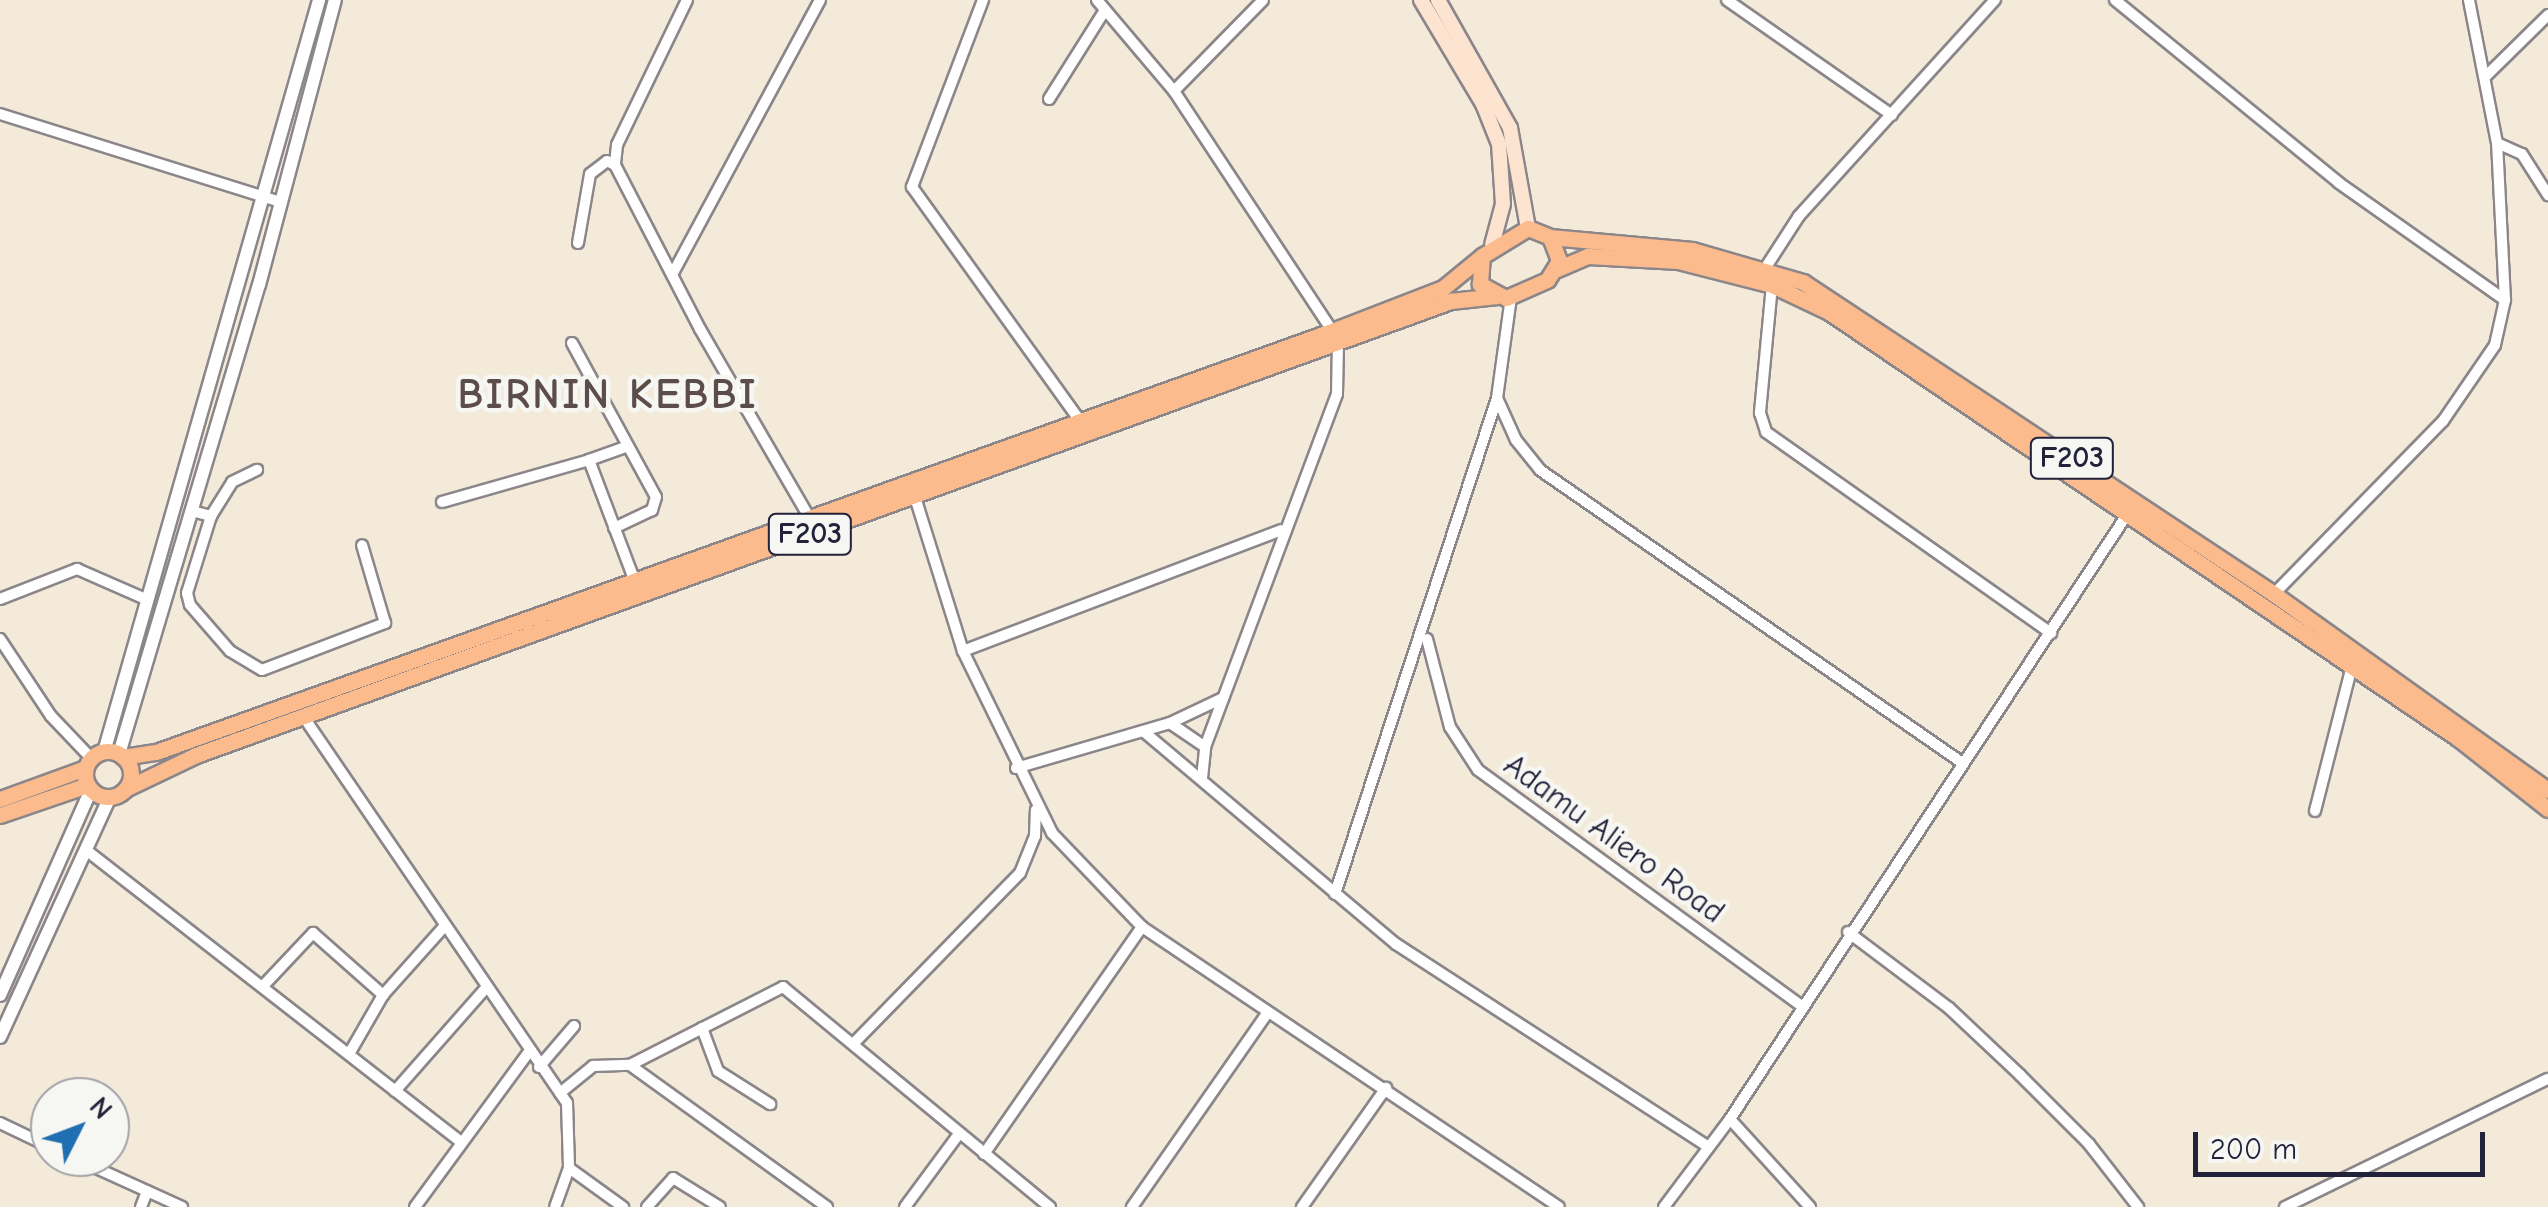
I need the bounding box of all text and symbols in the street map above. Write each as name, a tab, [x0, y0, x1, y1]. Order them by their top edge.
district label: BIRNIN KEBBI	[458, 370, 758, 420]
road number: F203	[2030, 433, 2114, 483]
road number: F203	[768, 509, 852, 559]
street label: Adamu Aliero Road	[1496, 746, 1732, 932]
north arrow	[30, 1077, 130, 1177]
text: N	[83, 1091, 119, 1126]
scale bar	[2198, 1112, 2490, 1174]
text: 200 m	[2210, 1132, 2297, 1167]

